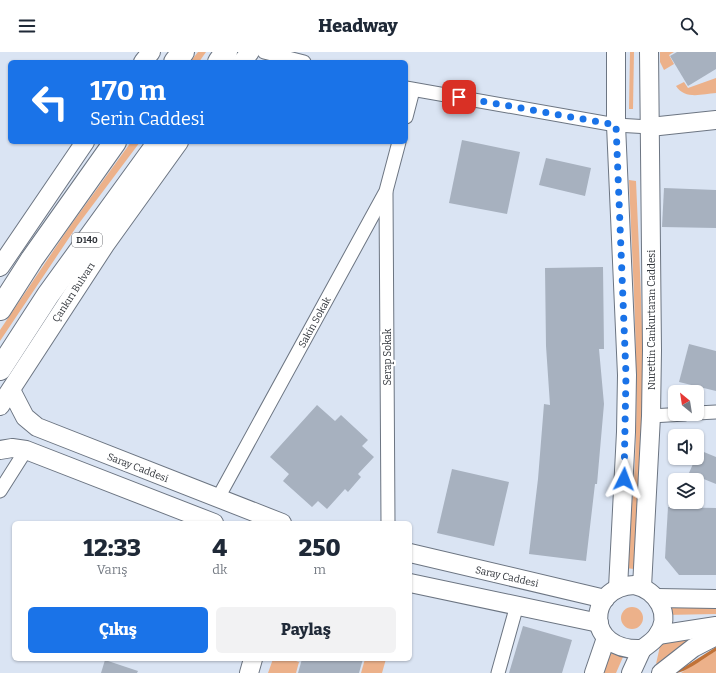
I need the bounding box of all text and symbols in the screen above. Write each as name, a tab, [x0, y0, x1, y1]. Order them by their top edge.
icon: menu	[16, 15, 38, 37]
text: Headway	[318, 15, 398, 37]
icon: search	[678, 15, 700, 37]
text: 170 m	[90, 74, 166, 107]
icon: left	[24, 76, 76, 128]
pin	[442, 80, 476, 114]
icon: arrive	[448, 86, 470, 108]
text: Serin Caddesi	[90, 108, 205, 130]
road number: D140	[72, 233, 102, 247]
street label: Nurettin Cankurtaran Caddesi	[646, 250, 658, 390]
street label: Çankırı Bulvarı	[50, 260, 98, 325]
street label: Sakin Sokak	[296, 295, 334, 350]
street label: Serap Sokak	[382, 328, 394, 386]
north arrow	[668, 385, 704, 421]
map controls	[668, 385, 704, 509]
button: sound	[668, 429, 704, 465]
street label: Saray Caddesi	[105, 451, 170, 485]
position arrow	[603, 458, 645, 500]
button: layers	[668, 473, 704, 509]
text: 12:33	[83, 534, 141, 562]
text: 4	[212, 534, 227, 562]
text: 250	[299, 534, 341, 562]
text: Varış	[97, 562, 128, 577]
text: dk	[212, 562, 227, 577]
text: m	[313, 562, 326, 577]
street label: Saray Caddesi	[474, 564, 540, 590]
button: Çıkış	[28, 607, 208, 653]
button: Paylaş	[216, 607, 396, 653]

